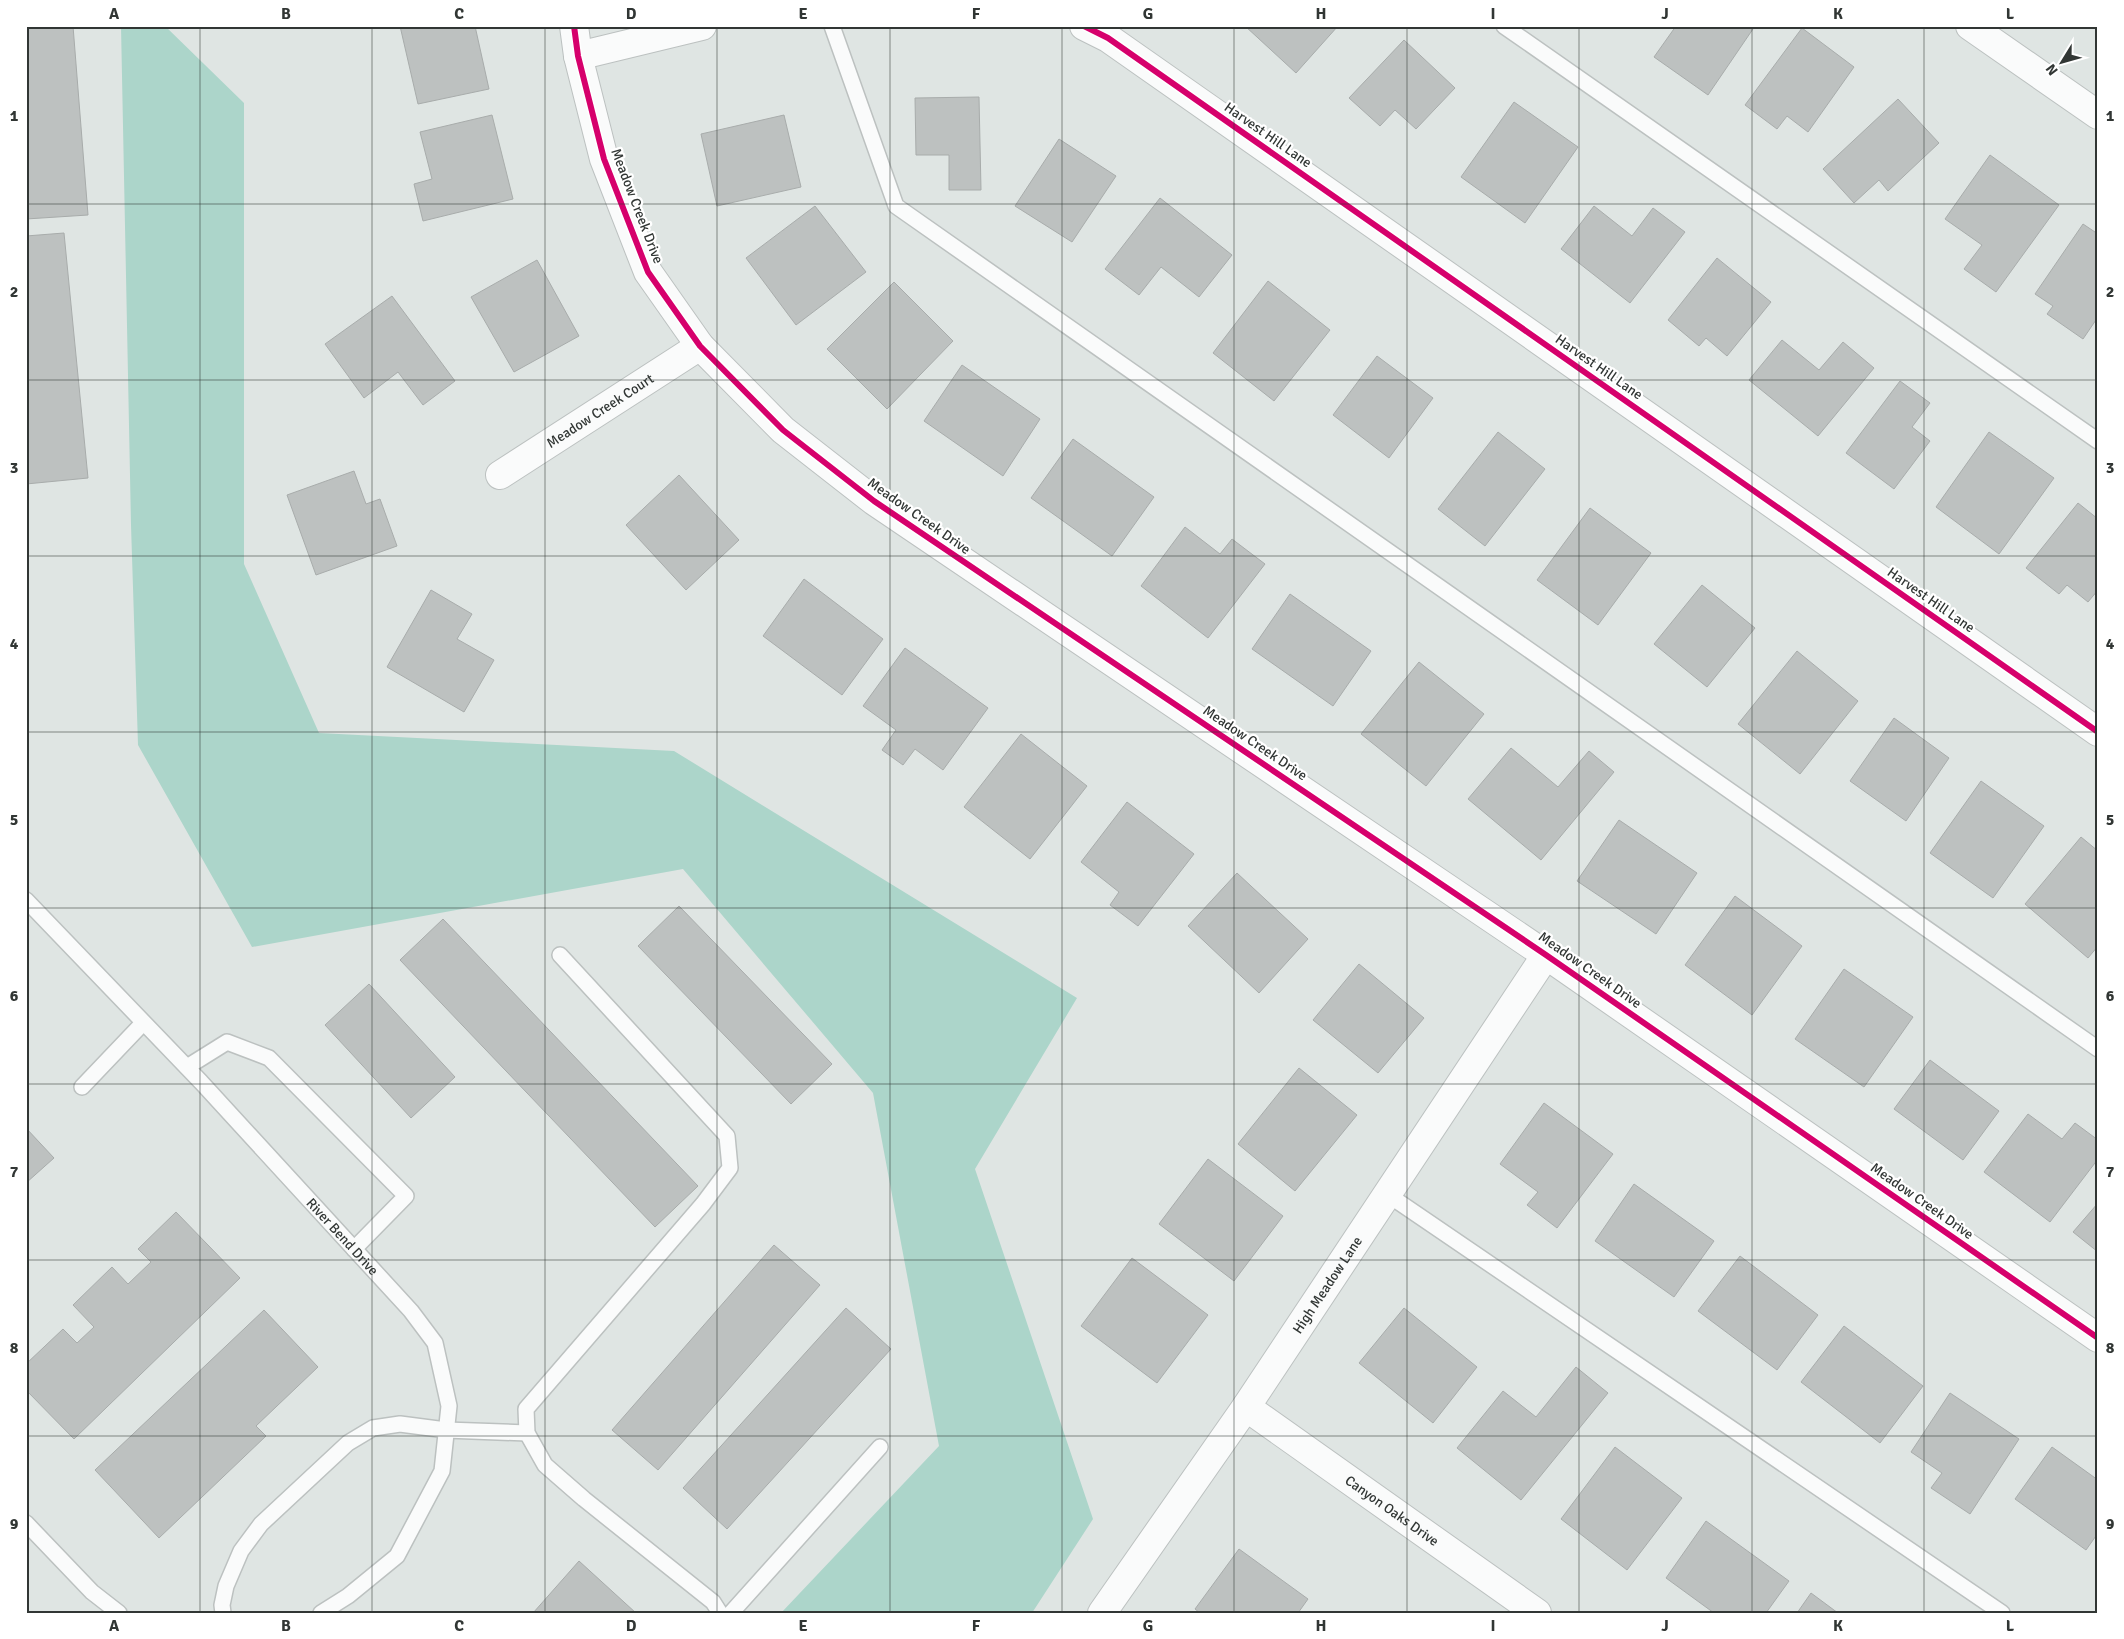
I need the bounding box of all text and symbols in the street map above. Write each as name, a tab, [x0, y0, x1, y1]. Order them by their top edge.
text: A	[109, 4, 120, 24]
text: B	[281, 4, 291, 24]
text: C	[454, 4, 464, 24]
text: D	[626, 4, 637, 24]
text: E	[798, 4, 808, 24]
text: F	[972, 4, 981, 24]
text: G	[1143, 4, 1153, 24]
text: H	[1316, 4, 1326, 24]
text: I	[1490, 4, 1496, 24]
text: J	[1661, 4, 1669, 24]
text: K	[1833, 4, 1843, 24]
text: L	[2006, 4, 2015, 24]
north arrow	[2036, 38, 2086, 88]
text: N	[2042, 61, 2062, 79]
street label: Harvest Hill Lane	[1221, 99, 1315, 171]
text: 1	[10, 106, 19, 126]
text: 1	[2106, 106, 2115, 126]
street label: Meadow Creek Drive	[607, 146, 667, 266]
text: 2	[10, 282, 18, 302]
text: 2	[2106, 282, 2114, 302]
street label: Harvest Hill Lane	[1552, 331, 1646, 403]
street label: Meadow Creek Court	[543, 370, 657, 451]
text: 3	[10, 458, 18, 478]
text: 3	[2106, 458, 2114, 478]
street label: Meadow Creek Drive	[864, 474, 974, 558]
street label: Harvest Hill Lane	[1884, 564, 1978, 636]
text: 4	[10, 634, 19, 654]
text: 4	[2106, 634, 2115, 654]
street label: Meadow Creek Drive	[1200, 702, 1310, 784]
text: 5	[10, 810, 18, 830]
text: 5	[2106, 810, 2114, 830]
street label: Meadow Creek Drive	[1535, 928, 1645, 1012]
text: 6	[10, 986, 19, 1006]
text: 6	[2106, 986, 2115, 1006]
street label: Meadow Creek Drive	[1867, 1159, 1977, 1243]
text: 7	[10, 1162, 19, 1182]
text: 7	[2106, 1162, 2115, 1182]
street label: River Bend Drive	[303, 1194, 382, 1278]
street label: High Meadow Lane	[1289, 1233, 1366, 1337]
text: 8	[10, 1338, 19, 1358]
text: 8	[2106, 1338, 2115, 1358]
street label: Canyon Oaks Drive	[1342, 1471, 1442, 1549]
text: 9	[10, 1514, 19, 1534]
text: 9	[2106, 1514, 2115, 1534]
text: A	[109, 1616, 120, 1636]
text: B	[281, 1616, 291, 1636]
text: C	[454, 1616, 464, 1636]
text: D	[626, 1616, 637, 1636]
text: E	[798, 1616, 808, 1636]
text: F	[972, 1616, 981, 1636]
text: G	[1143, 1616, 1153, 1636]
text: H	[1316, 1616, 1326, 1636]
text: I	[1490, 1616, 1496, 1636]
text: J	[1661, 1616, 1669, 1636]
text: K	[1833, 1616, 1843, 1636]
text: L	[2006, 1616, 2015, 1636]

